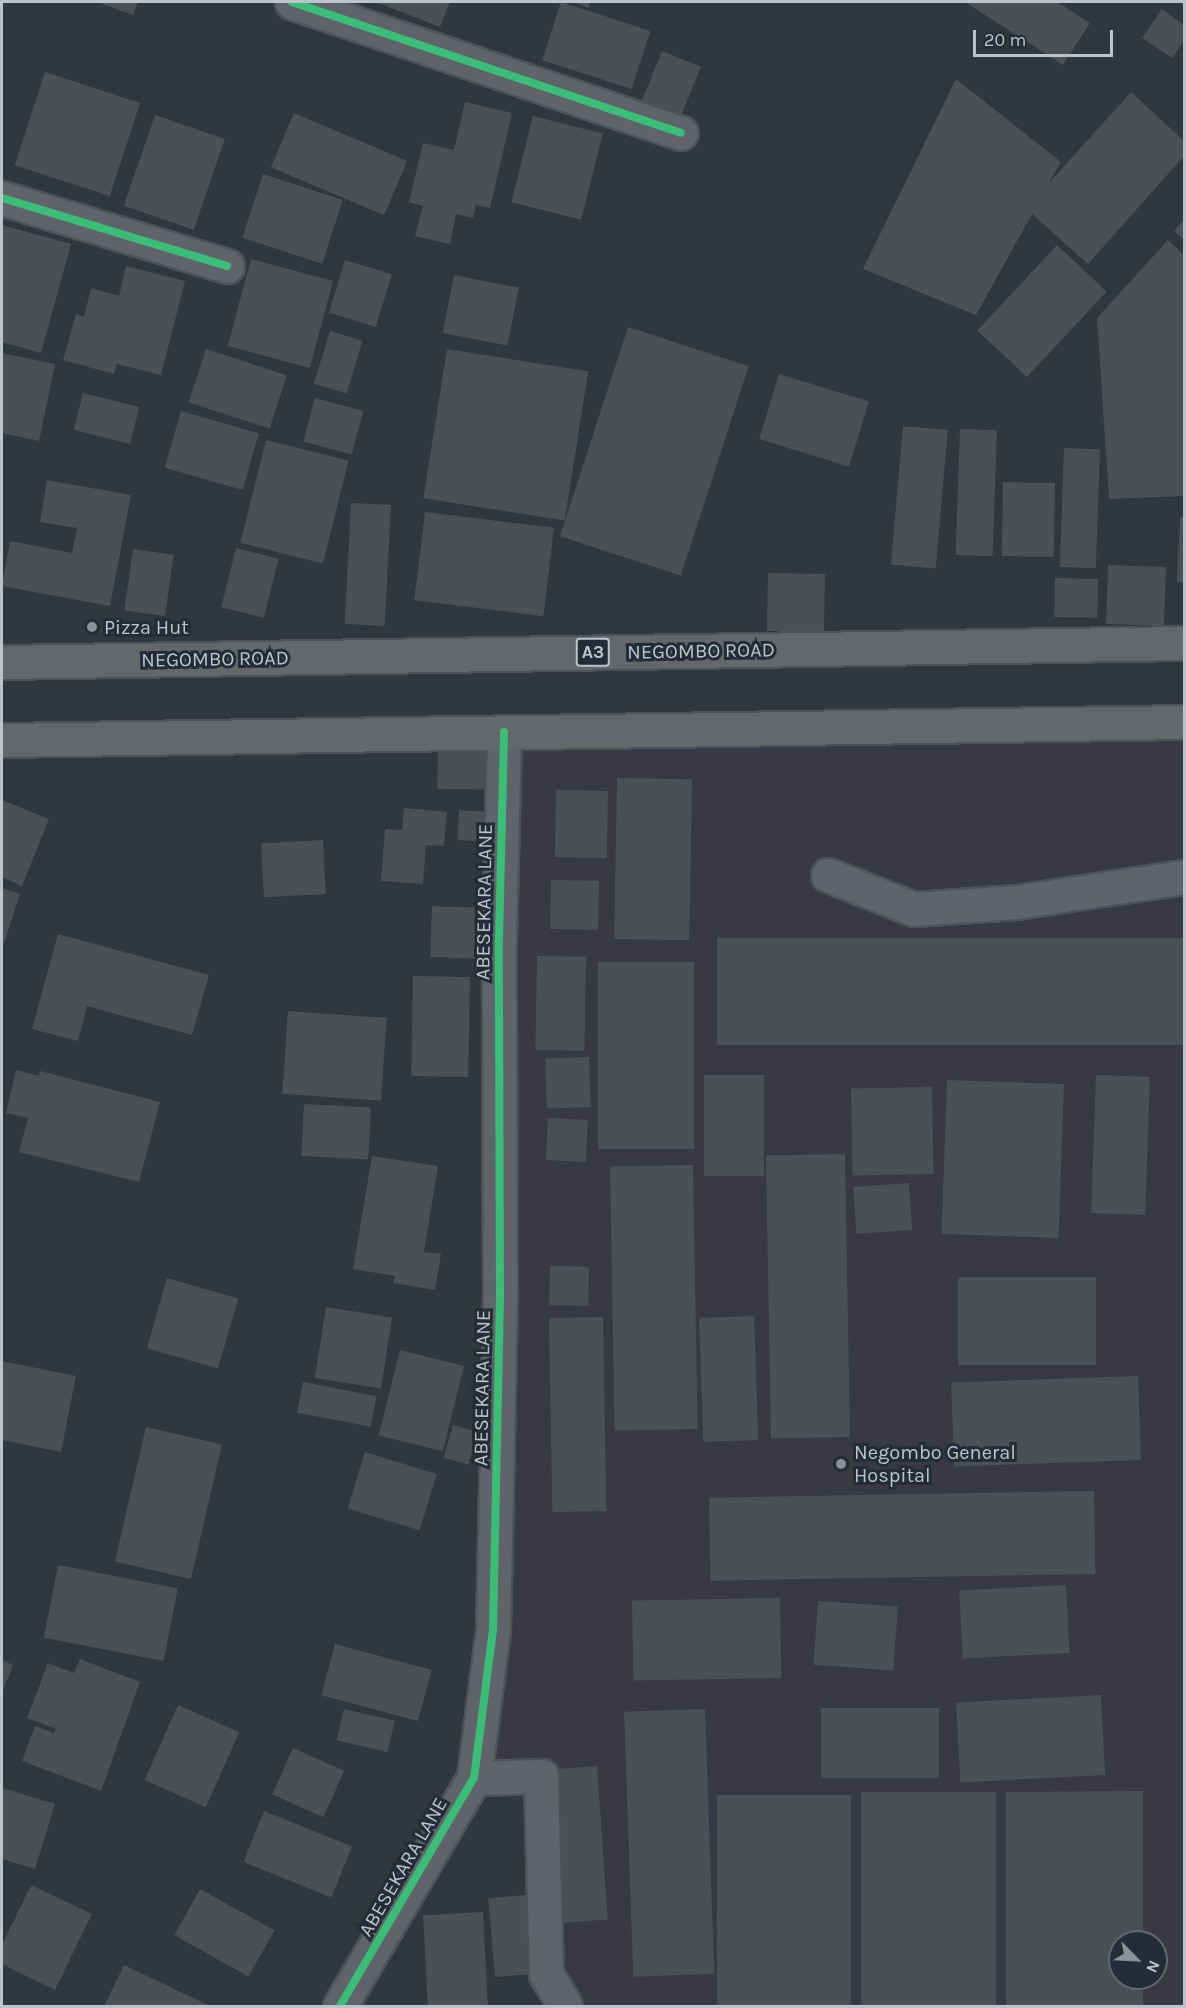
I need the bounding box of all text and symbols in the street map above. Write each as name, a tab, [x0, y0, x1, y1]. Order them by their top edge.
scale bar	[976, 18, 1116, 56]
text: 20 m	[984, 29, 1026, 51]
place label: Pizza Hut	[104, 615, 189, 639]
marker: Pizza Hut	[85, 620, 99, 634]
road number: A3	[575, 637, 611, 667]
street label: NEGOMBO ROAD	[627, 638, 775, 664]
street label: NEGOMBO ROAD	[141, 646, 289, 672]
street label: ABESEKARA LANE	[471, 824, 497, 980]
street label: ABESEKARA LANE	[469, 1310, 495, 1466]
place label: Negombo General Hospital	[854, 1440, 1016, 1487]
marker: Negombo General Hospital	[832, 1455, 850, 1473]
street label: ABESEKARA LANE	[354, 1793, 452, 1941]
north arrow	[1108, 1930, 1168, 1990]
text: N	[1142, 1958, 1164, 1976]

